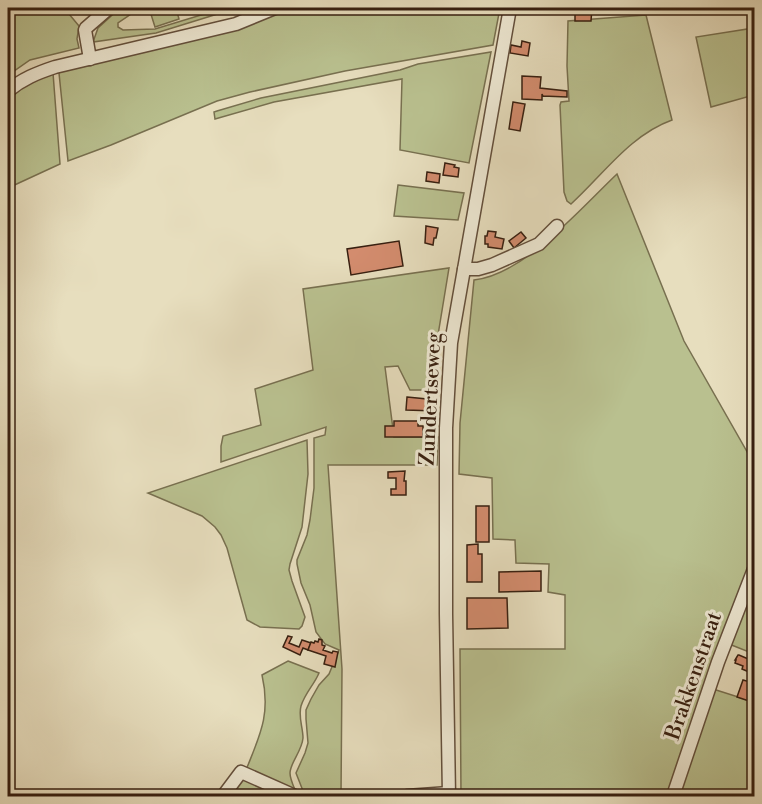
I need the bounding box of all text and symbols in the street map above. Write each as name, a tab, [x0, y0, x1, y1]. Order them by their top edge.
street label: Zundertseweg	[415, 332, 447, 466]
street label: Brakkenstraat	[660, 608, 728, 744]

